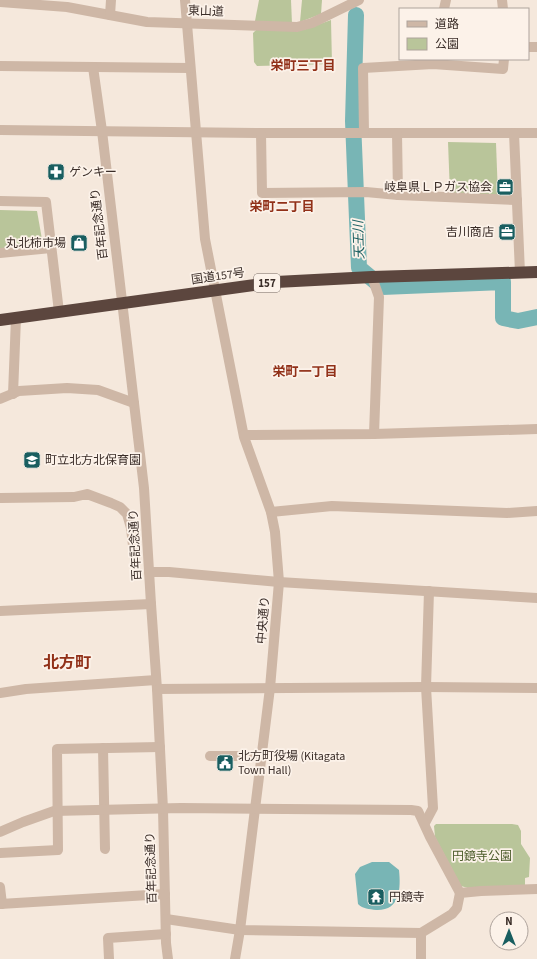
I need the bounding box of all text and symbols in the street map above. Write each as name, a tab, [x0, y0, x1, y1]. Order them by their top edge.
street label: 東山道	[188, 2, 224, 21]
legend	[399, 8, 529, 60]
text: 道路	[435, 16, 459, 33]
text: 公園	[435, 36, 459, 53]
district label: 栄町三丁目	[270, 57, 336, 75]
pharmacy icon: ゲンキー	[46, 162, 66, 182]
place label: ゲンキー	[69, 164, 117, 181]
office icon: 岐阜県ＬＰガス協会	[495, 177, 515, 197]
place label: 岐阜県ＬＰガス協会	[384, 179, 492, 196]
street label: 百年記念通り	[87, 187, 112, 261]
district label: 栄町二丁目	[249, 198, 315, 216]
water label: 天王川	[349, 218, 369, 260]
office icon: 吉川商店	[497, 222, 517, 242]
place label: 吉川商店	[446, 224, 494, 241]
shop icon: 丸北柿市場	[69, 233, 89, 253]
place label: 丸北柿市場	[6, 235, 66, 252]
street label: 国道157号	[190, 264, 246, 289]
road number: 157	[254, 274, 280, 292]
district label: 栄町一丁目	[272, 363, 338, 381]
school or university icon: 町立北方北保育園	[22, 450, 42, 470]
place label: 町立北方北保育園	[45, 452, 141, 469]
street label: 百年記念通り	[125, 509, 146, 581]
street label: 中央通り	[253, 595, 274, 645]
district label: 北方町	[43, 652, 91, 674]
place label: 北方町役場 (Kitagata Town Hall)	[238, 748, 345, 779]
public building icon: 北方町役場 (Kitagata Town Hall)	[215, 753, 235, 773]
street label: 百年記念通り	[142, 832, 161, 904]
park label: 円鏡寺公園	[452, 848, 512, 865]
temple icon: 円鏡寺	[366, 887, 386, 907]
place label: 円鏡寺	[389, 889, 425, 906]
north arrow	[489, 911, 529, 951]
text: N	[505, 914, 513, 929]

